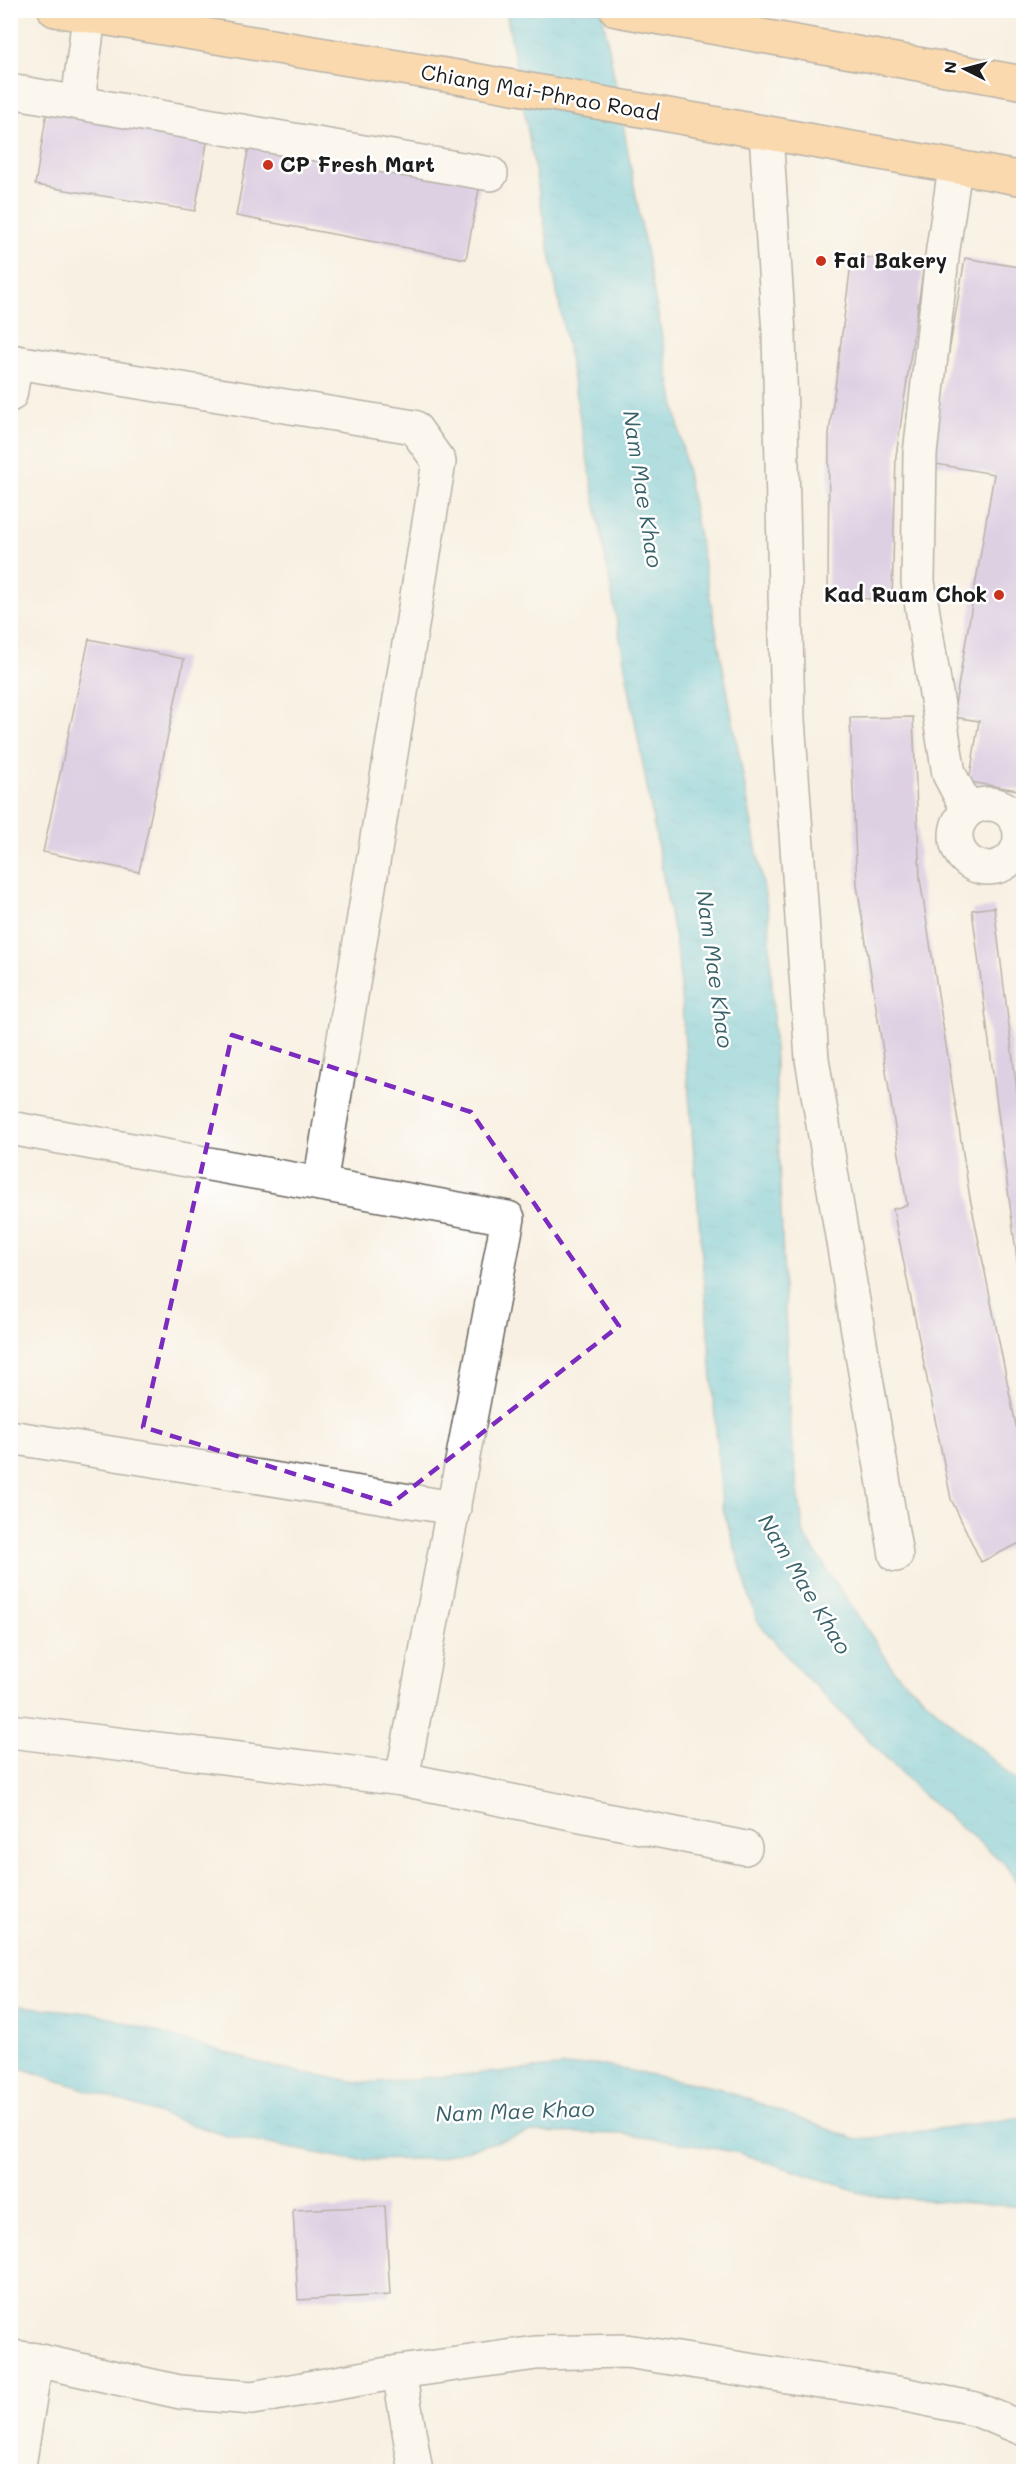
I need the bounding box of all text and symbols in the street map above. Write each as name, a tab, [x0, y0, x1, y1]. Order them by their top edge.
north arrow	[935, 39, 995, 99]
street label: Chiang Mai-Phrao Road	[419, 57, 662, 126]
text: N	[939, 60, 961, 75]
place label: CP Fresh Mart	[280, 150, 435, 177]
marker: CP Fresh Mart	[261, 158, 275, 172]
place label: Fai Bakery	[833, 246, 947, 274]
marker: Fai Bakery	[814, 254, 828, 268]
water label: Nam Mae Khao	[617, 408, 670, 570]
place label: Kad Ruam Chok	[824, 580, 987, 607]
marker: Kad Ruam Chok	[992, 588, 1006, 602]
water label: Nam Mae Khao	[690, 888, 741, 1050]
water label: Nam Mae Khao	[752, 1508, 859, 1659]
water label: Nam Mae Khao	[435, 2093, 595, 2128]

